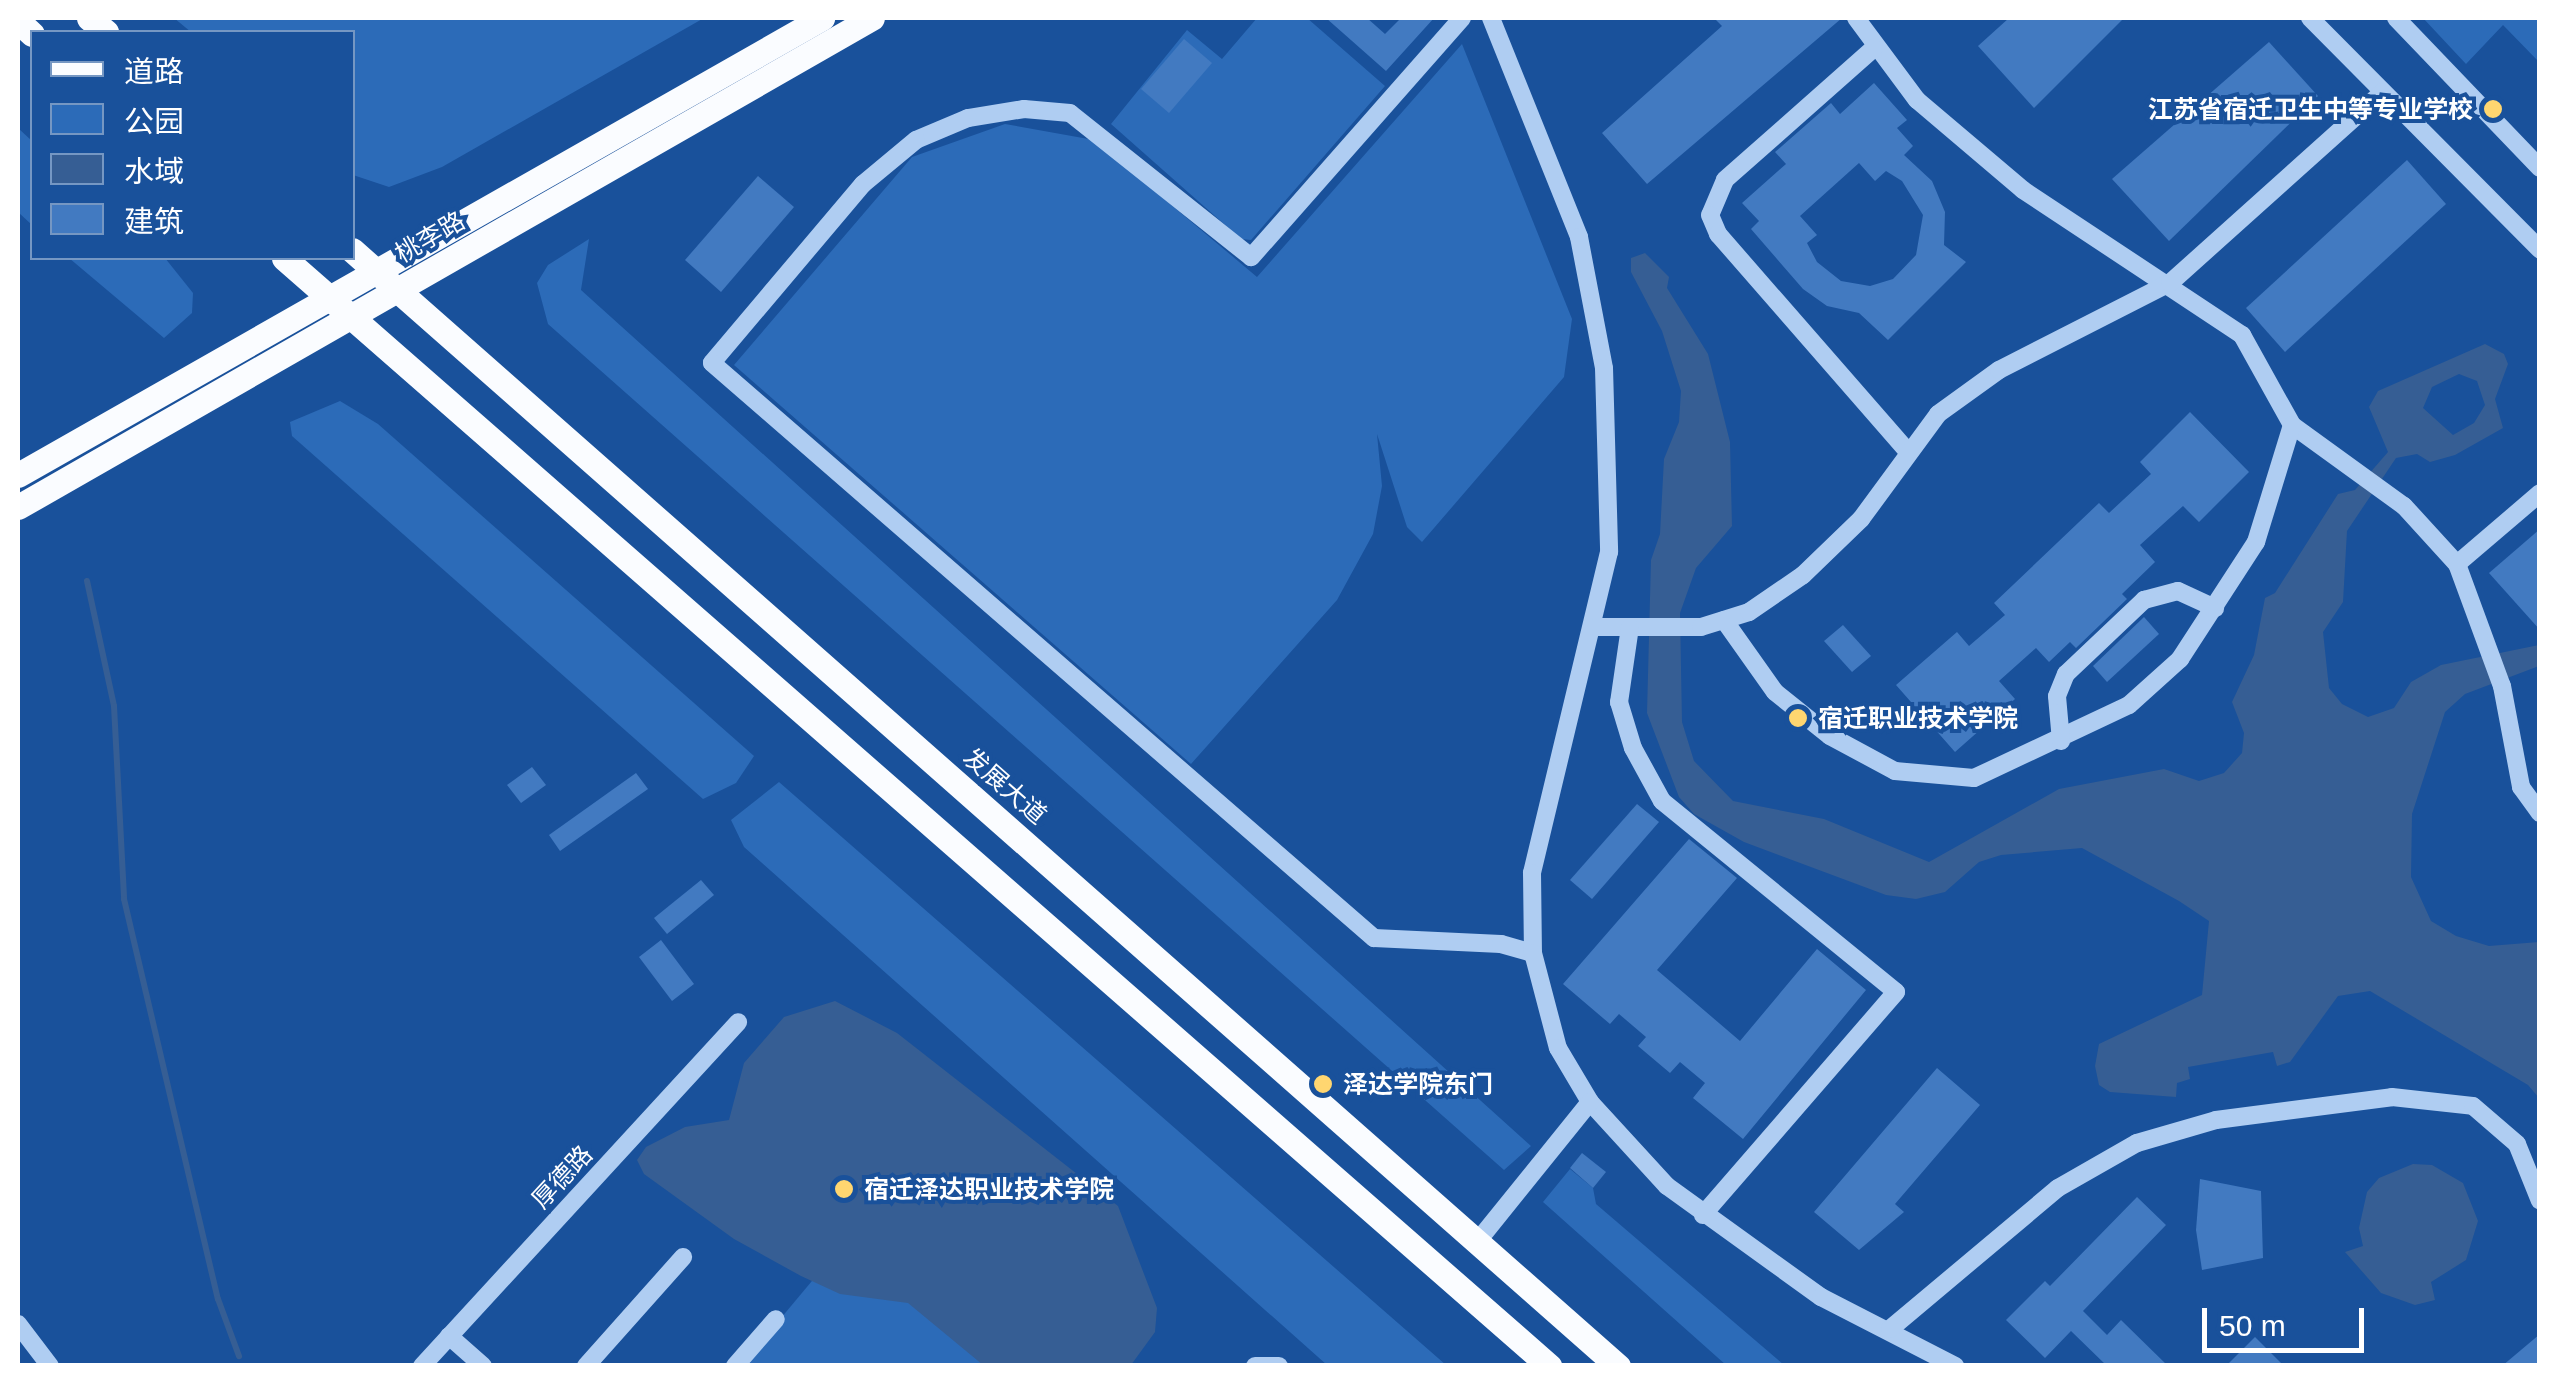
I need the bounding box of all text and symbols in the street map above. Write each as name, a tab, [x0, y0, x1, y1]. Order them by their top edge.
legend	[30, 30, 355, 260]
text: 道路	[124, 55, 184, 88]
place label: 江苏省宿迁卫生中等专业学校	[2148, 94, 2473, 124]
marker: 江苏省宿迁卫生中等专业学校	[2482, 98, 2504, 120]
text: 公园	[124, 105, 184, 138]
text: 水域	[124, 155, 184, 188]
text: 建筑	[124, 205, 184, 238]
street label: 桃李路	[390, 205, 470, 269]
place label: 宿迁职业技术学院	[1818, 703, 2018, 733]
marker: 宿迁职业技术学院	[1787, 707, 1809, 729]
street label: 发展大道	[957, 742, 1053, 830]
place label: 泽达学院东门	[1343, 1069, 1493, 1099]
marker: 泽达学院东门	[1312, 1073, 1334, 1095]
street label: 厚德路	[525, 1139, 599, 1215]
place label: 宿迁泽达职业技术学院	[864, 1174, 1114, 1204]
marker: 宿迁泽达职业技术学院	[833, 1178, 855, 1200]
scale bar	[2207, 1288, 2370, 1350]
text: 50 m	[2219, 1309, 2286, 1342]

